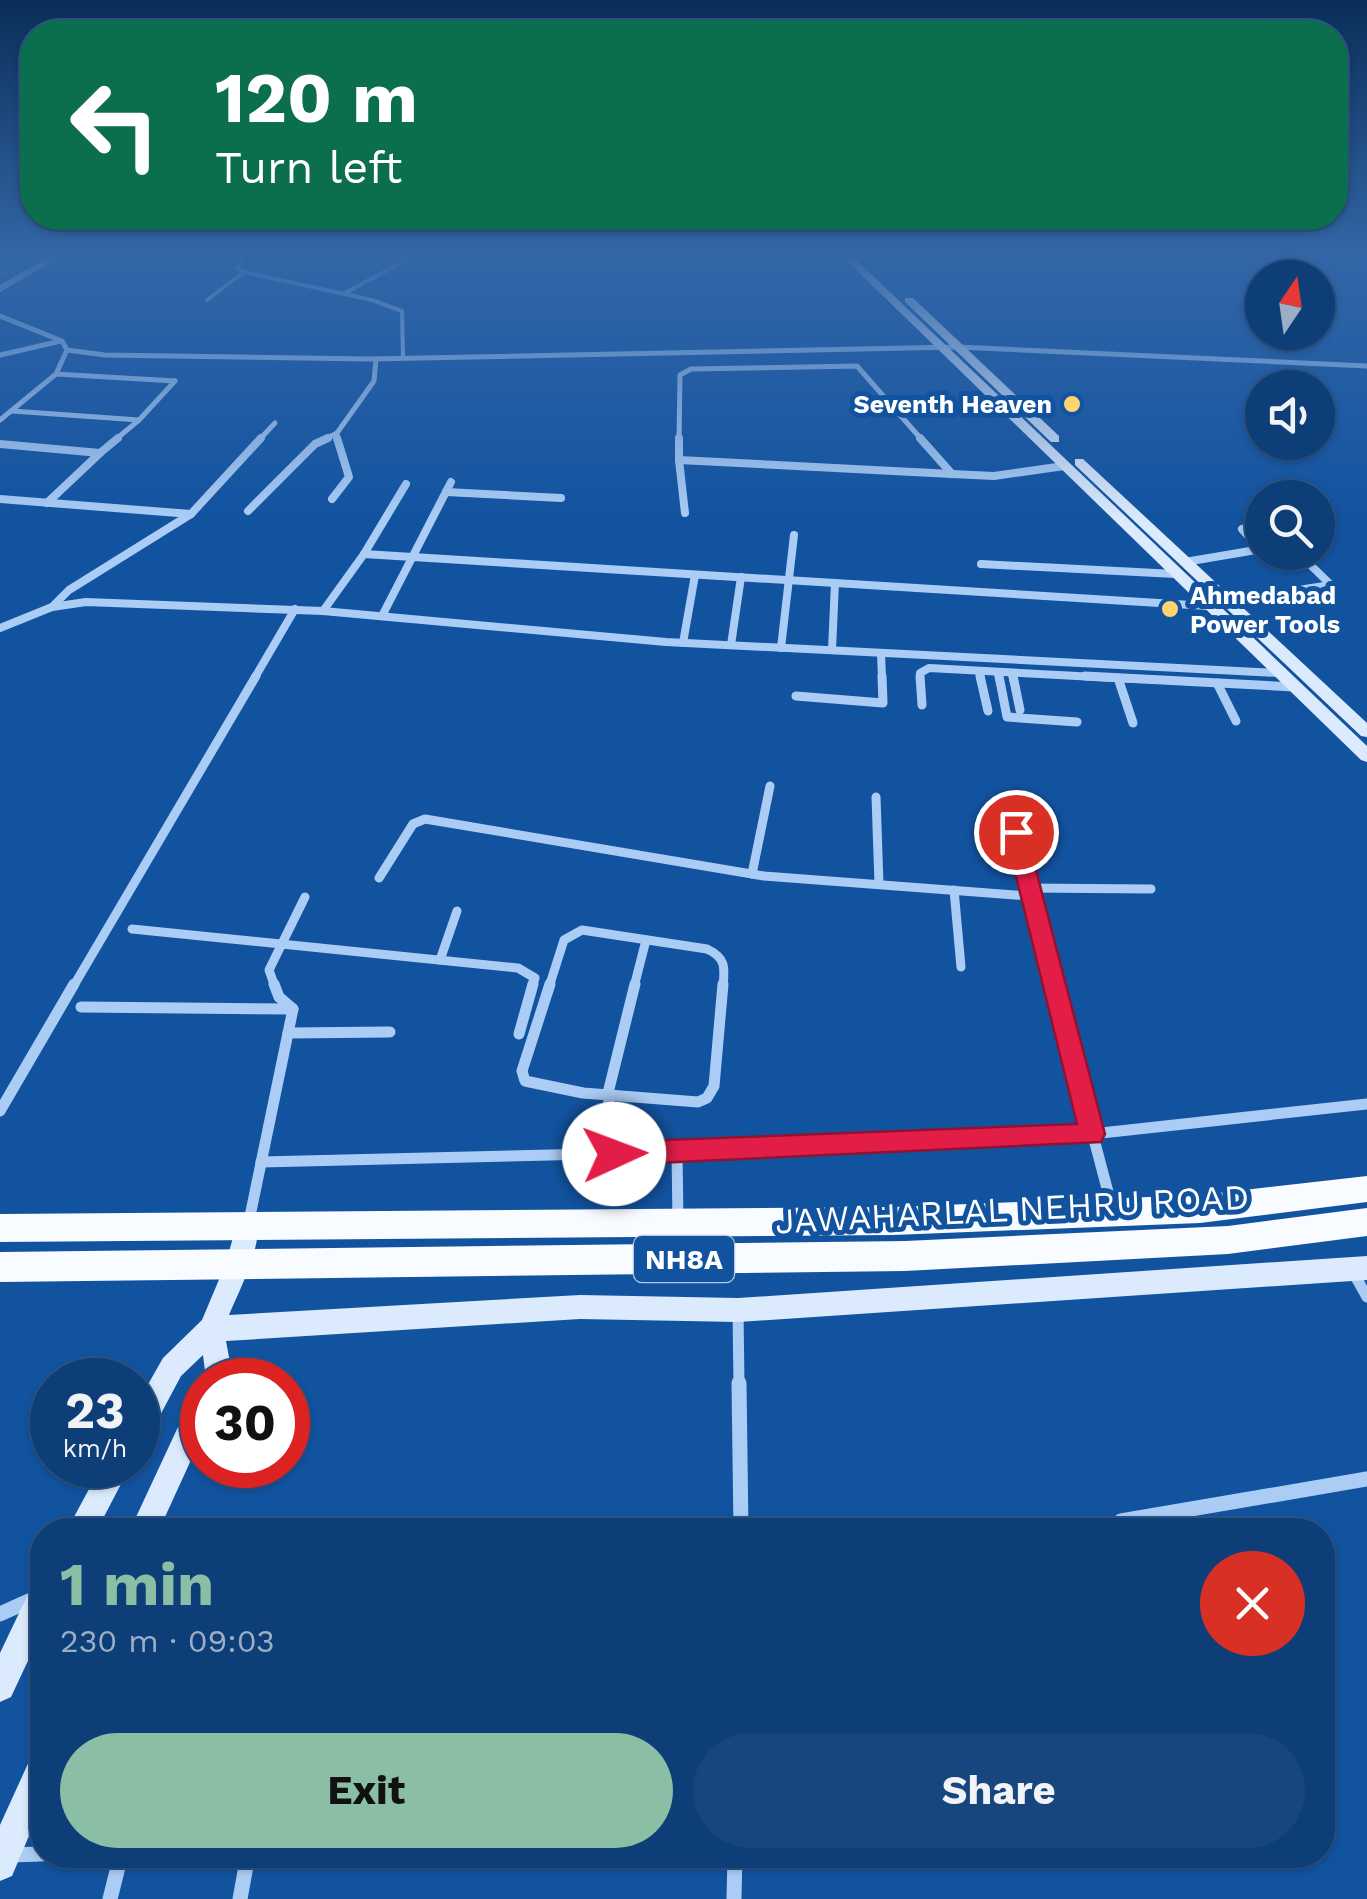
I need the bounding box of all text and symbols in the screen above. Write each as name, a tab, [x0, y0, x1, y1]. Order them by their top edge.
text: 120 m	[215, 57, 418, 139]
icon: left	[50, 60, 180, 190]
text: Turn left	[215, 141, 402, 194]
north arrow	[1245, 260, 1335, 350]
map controls	[1245, 260, 1335, 570]
button: sound	[1245, 370, 1335, 460]
place label: Seventh Heaven	[854, 390, 1052, 419]
marker: Seventh Heaven	[1061, 393, 1083, 415]
button: search	[1245, 480, 1335, 570]
place label: Ahmedabad Power Tools	[1190, 581, 1340, 639]
marker: Ahmedabad Power Tools	[1159, 598, 1181, 620]
pin	[974, 790, 1059, 875]
icon: arrive	[989, 805, 1044, 860]
position arrow	[562, 1102, 666, 1206]
street label: JAWAHARLAL NEHRU ROAD	[774, 1176, 1250, 1242]
road number: NH8A	[634, 1236, 734, 1282]
speed limit sign: 30	[180, 1358, 310, 1488]
text: 23	[65, 1381, 125, 1440]
text: km/h	[63, 1434, 127, 1463]
text: 1 min	[60, 1549, 214, 1620]
button: close	[1200, 1551, 1305, 1656]
text: 230 m · 09:03	[60, 1622, 275, 1660]
button: Exit	[60, 1733, 673, 1848]
button: Share	[693, 1733, 1305, 1848]

